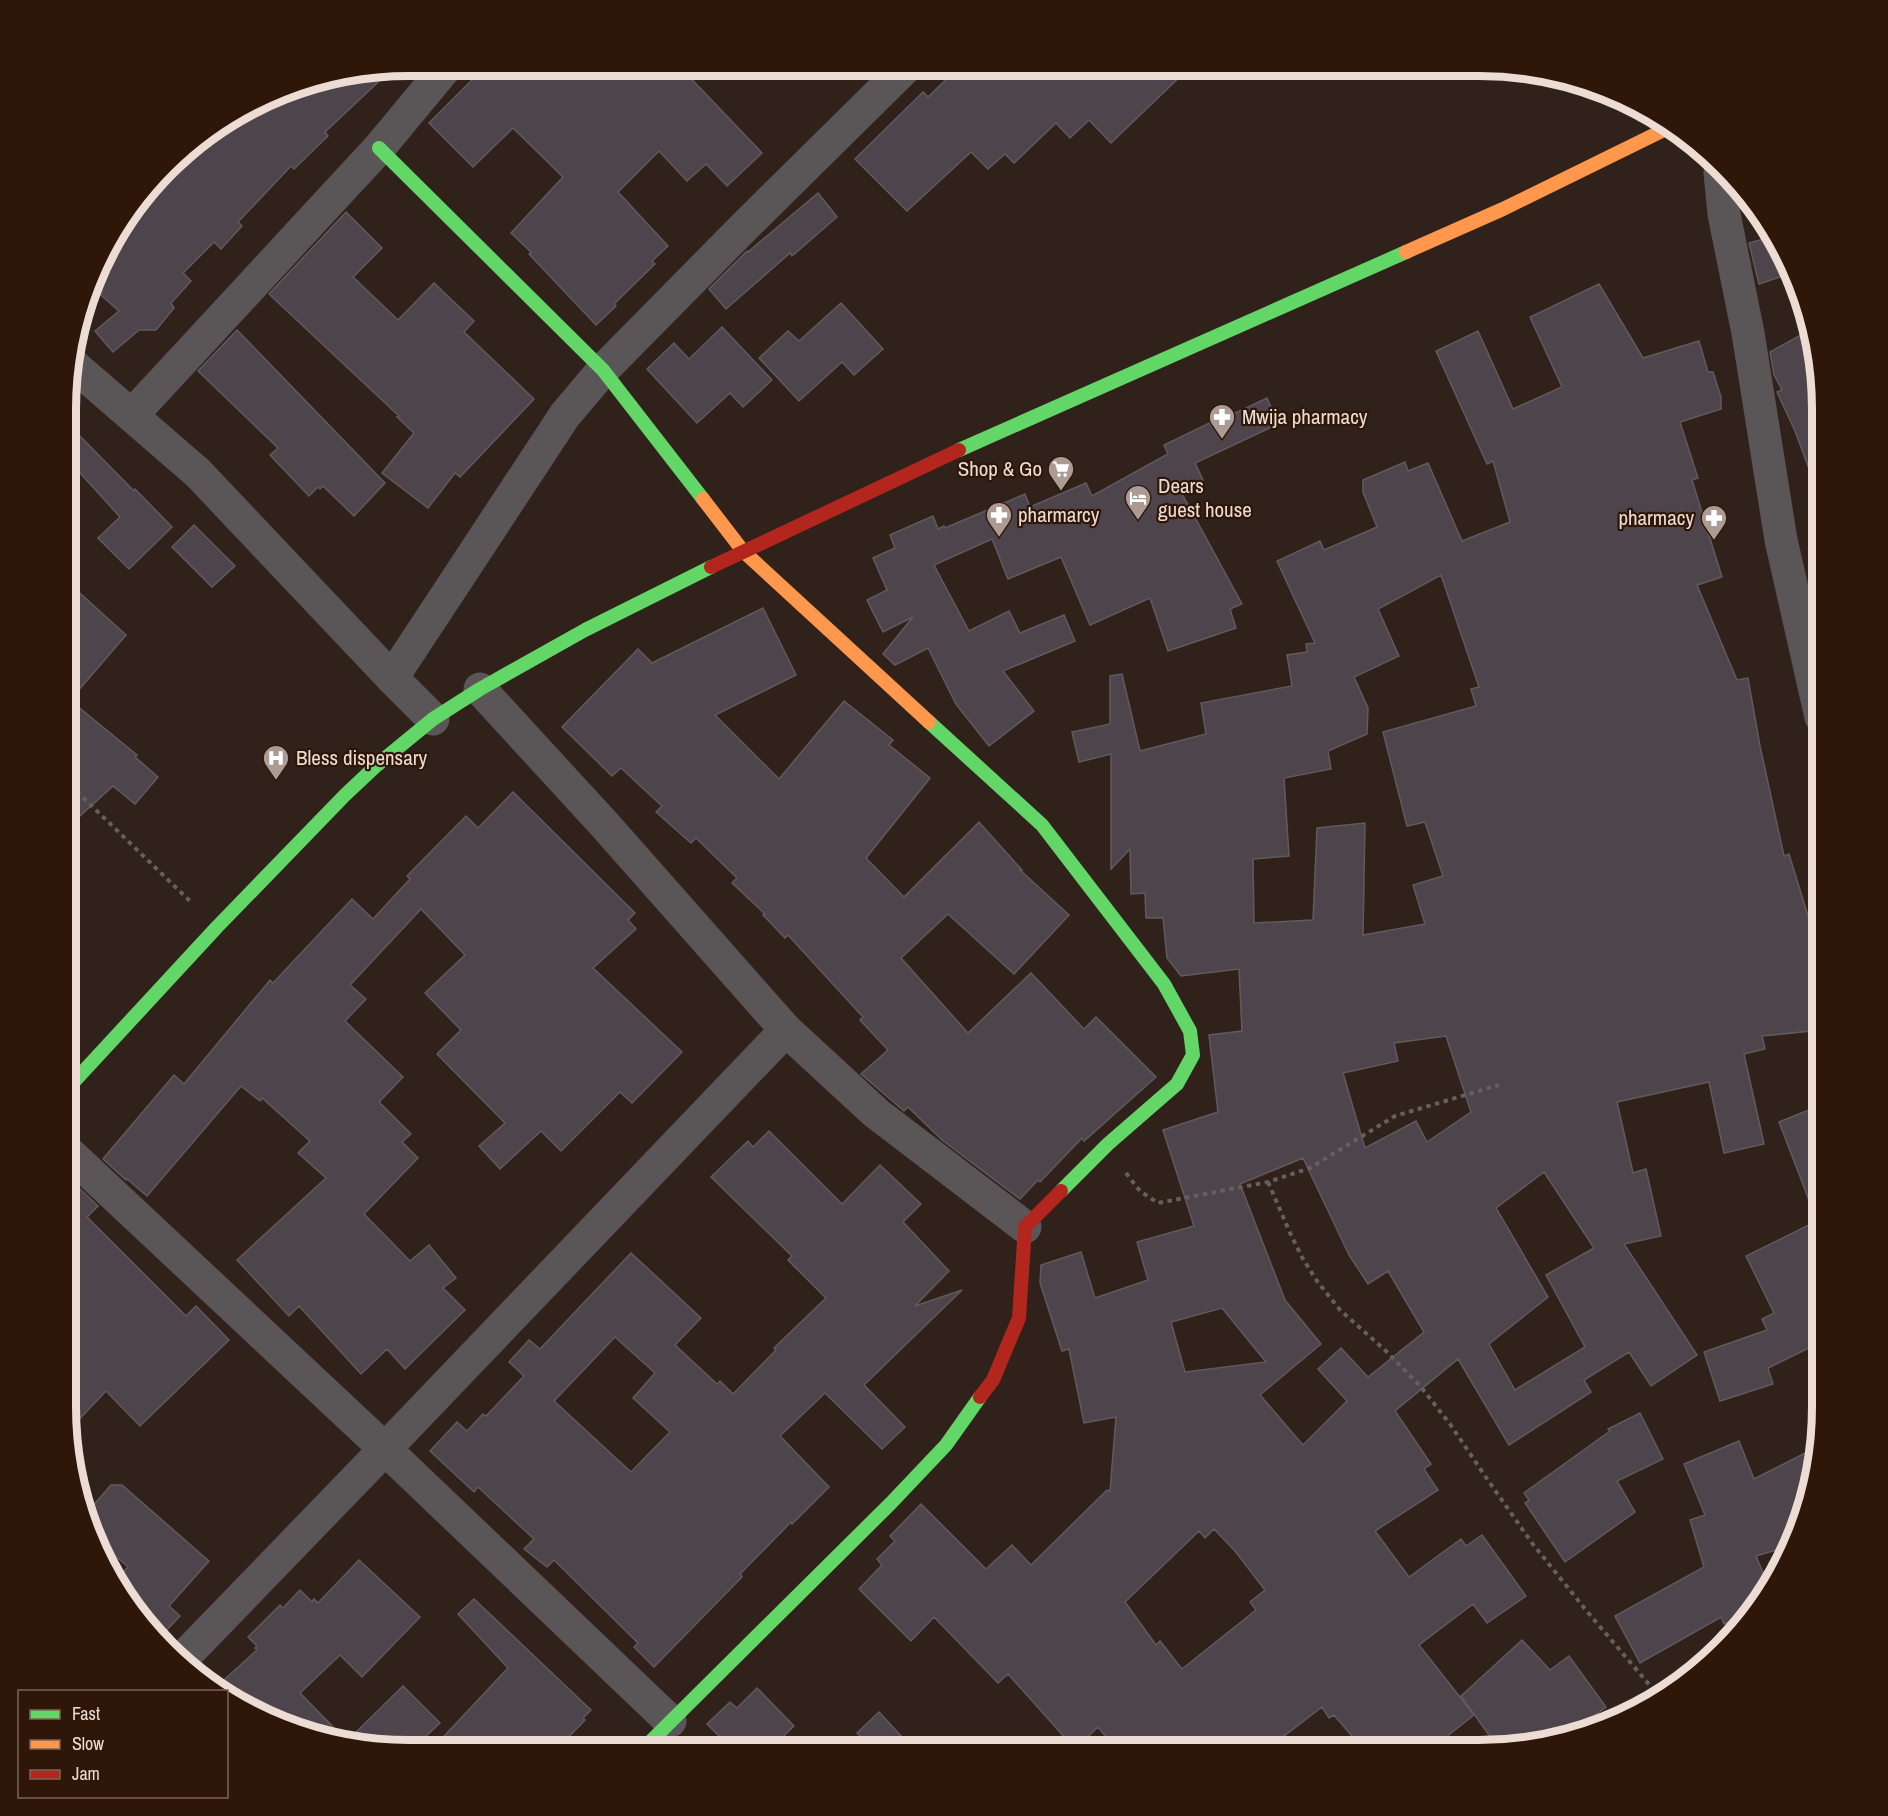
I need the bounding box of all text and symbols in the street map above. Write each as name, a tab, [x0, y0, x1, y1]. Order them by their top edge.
pharmacy icon: Mwija pharmacy	[1207, 402, 1237, 440]
place label: Mwija pharmacy	[1242, 402, 1368, 431]
place label: Shop & Go	[958, 454, 1042, 483]
supermarket icon: Shop & Go	[1046, 454, 1076, 492]
place label: Dears guest house	[1158, 471, 1252, 524]
hotel icon: Dears guest house	[1123, 483, 1153, 521]
pharmacy icon: pharmarcy	[984, 500, 1014, 538]
place label: pharmarcy	[1018, 500, 1100, 529]
place label: pharmacy	[1618, 503, 1694, 532]
pharmacy icon: pharmacy	[1699, 503, 1729, 541]
hospital icon: Bless dispensary	[261, 743, 291, 781]
place label: Bless dispensary	[296, 743, 428, 772]
legend	[18, 1690, 228, 1798]
text: Fast	[72, 1701, 100, 1726]
text: Slow	[72, 1731, 104, 1756]
text: Jam	[72, 1761, 100, 1786]

